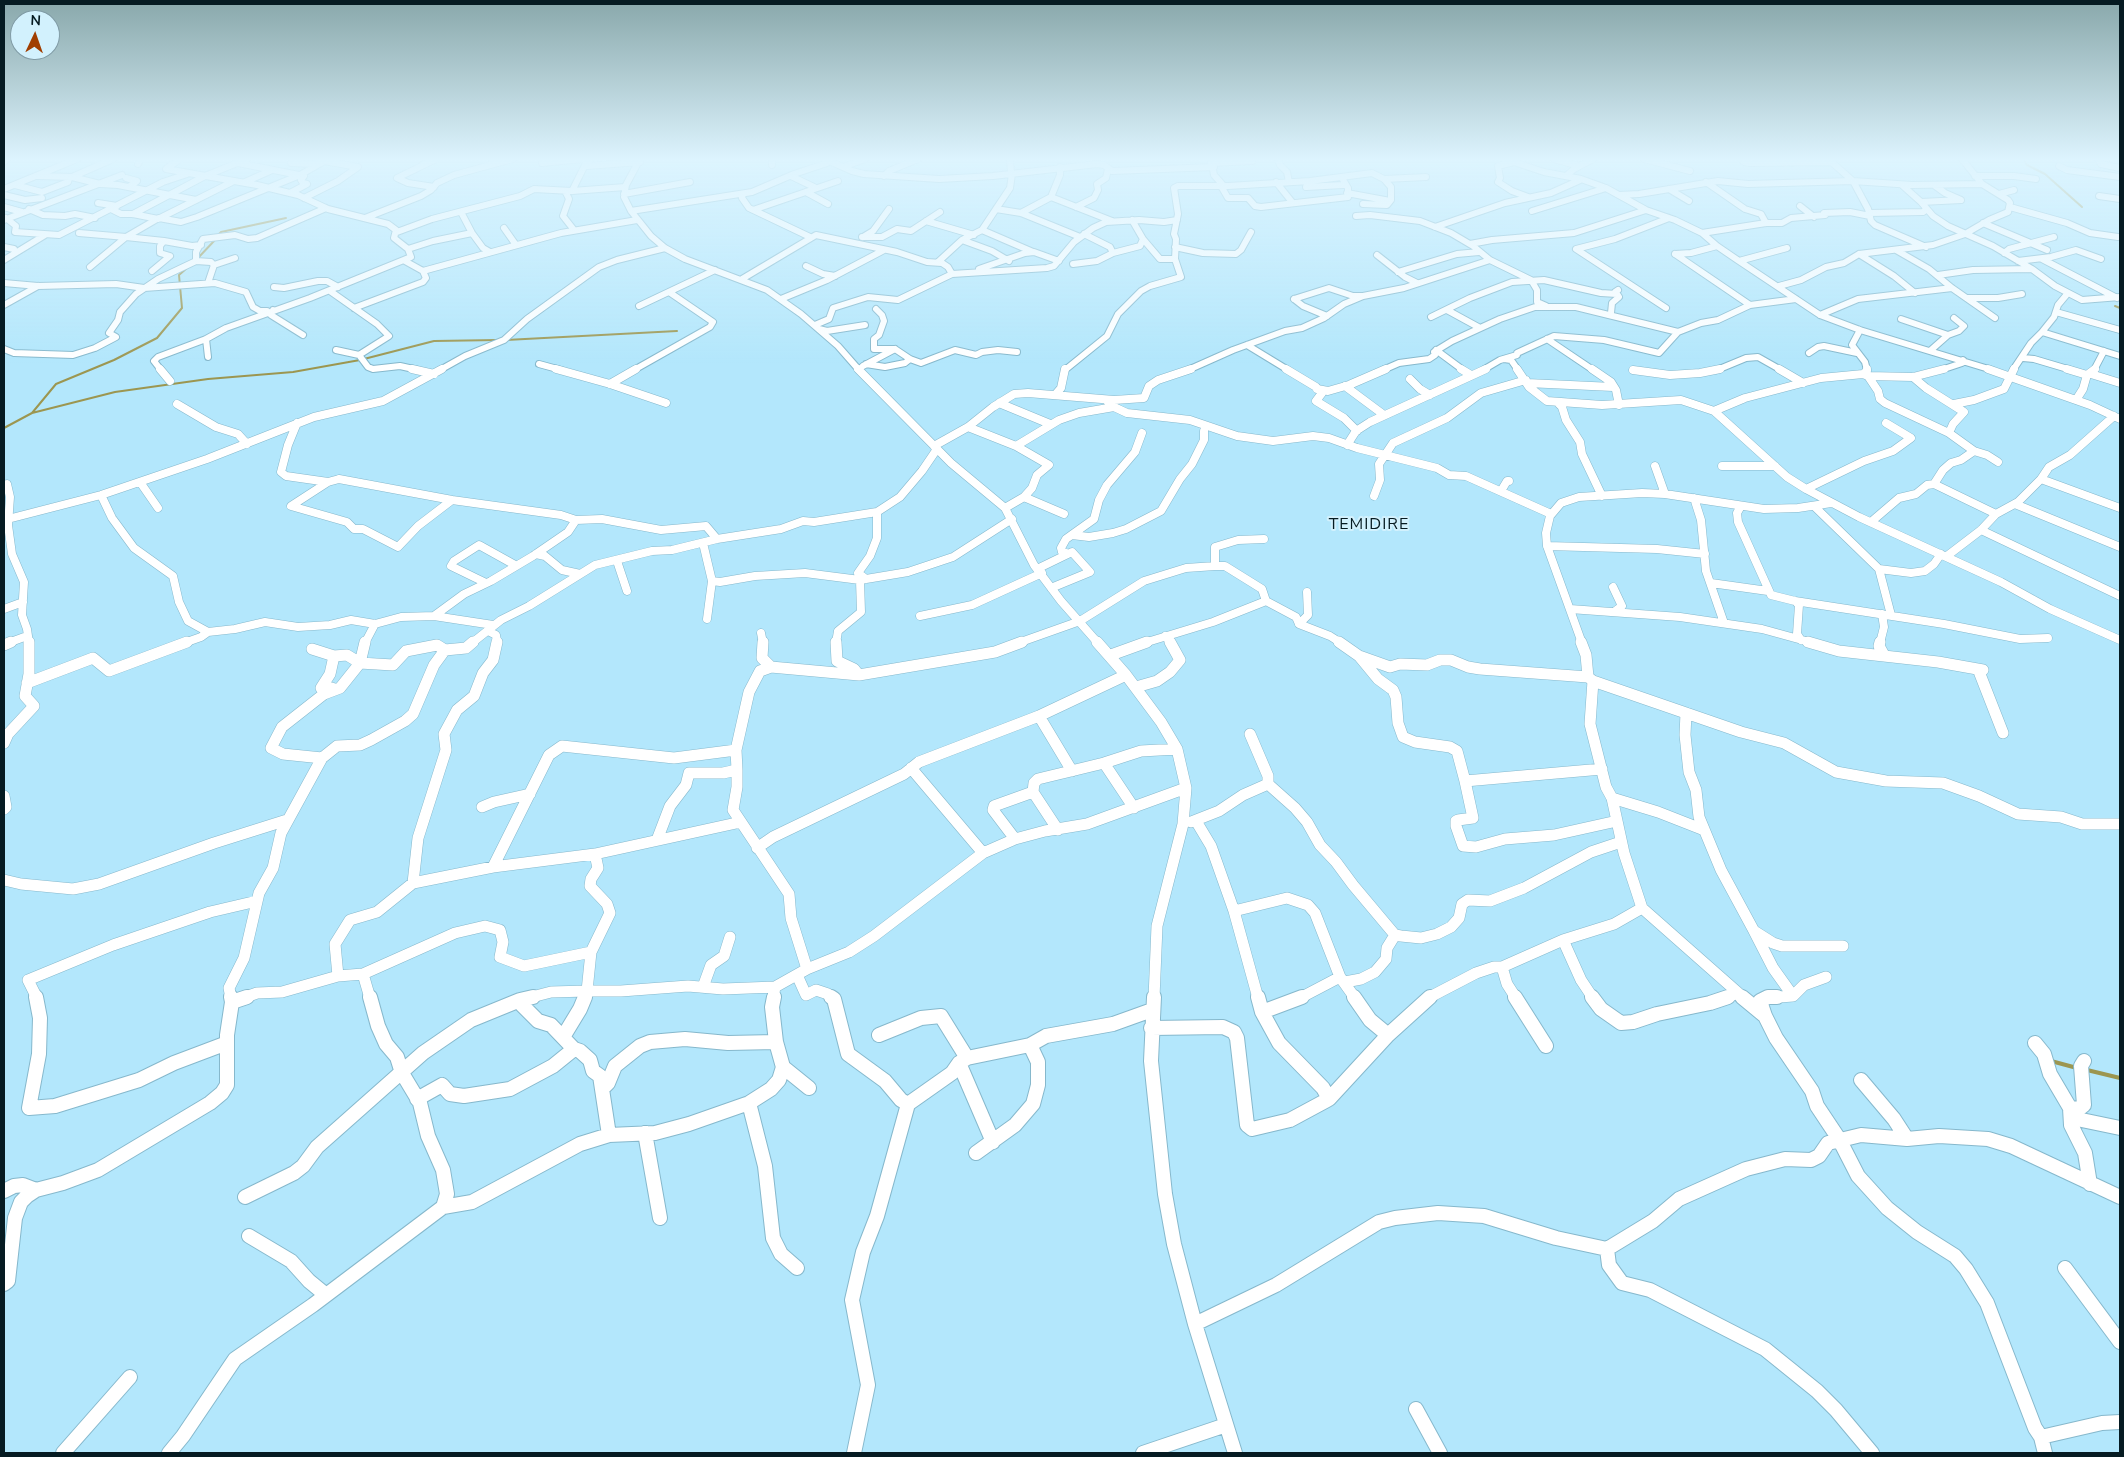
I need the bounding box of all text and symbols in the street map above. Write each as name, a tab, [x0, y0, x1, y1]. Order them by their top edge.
north arrow	[10, 10, 60, 60]
text: N	[30, 11, 41, 30]
district label: TEMIDIRE	[1328, 515, 1410, 535]

